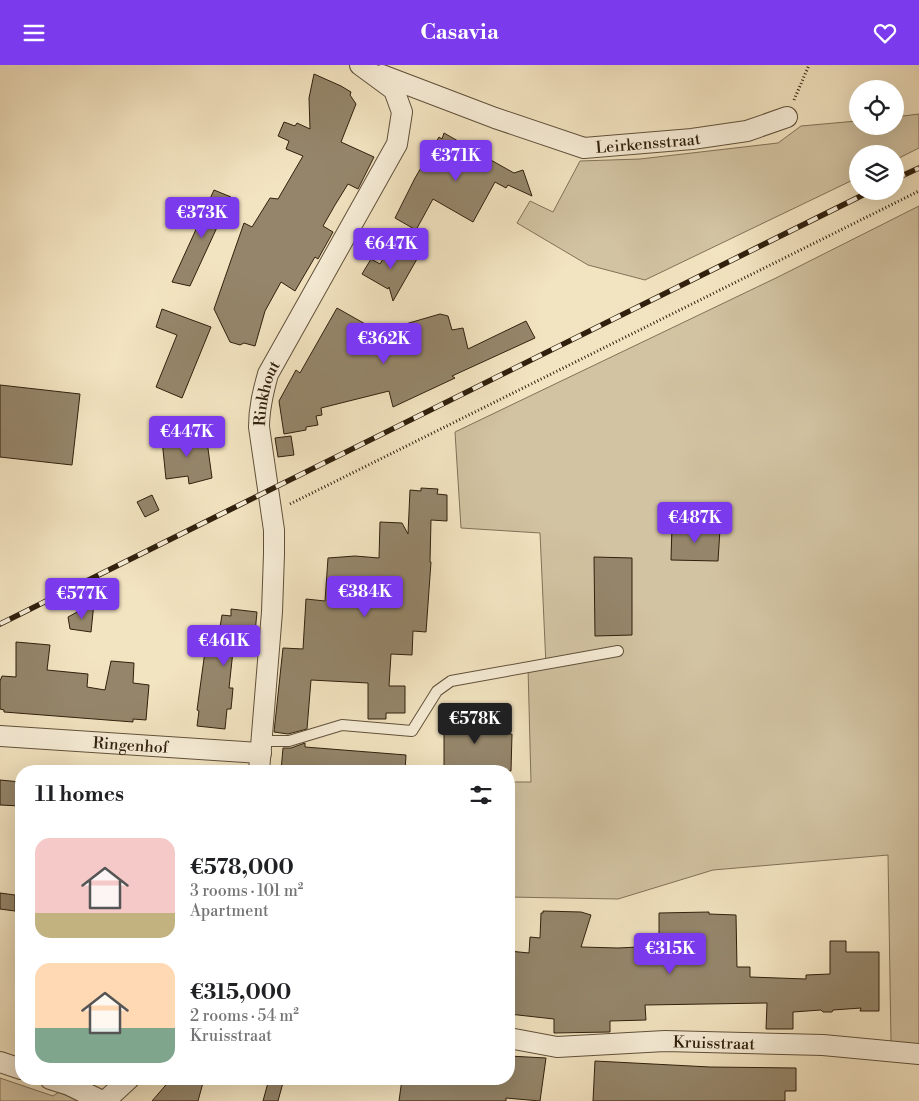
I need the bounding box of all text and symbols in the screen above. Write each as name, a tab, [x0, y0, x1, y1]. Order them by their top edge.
icon: menu	[20, 19, 48, 47]
text: Casavia	[420, 19, 499, 46]
icon: heart	[871, 19, 899, 47]
map controls	[849, 80, 904, 200]
button: locate	[849, 80, 904, 135]
street label: Leirkensstraat	[595, 129, 702, 158]
pin: €371K	[421, 139, 491, 182]
button: layers	[849, 145, 904, 200]
text: €371K	[431, 146, 481, 166]
pin: €373K	[167, 197, 237, 239]
text: €373K	[176, 203, 228, 223]
pin: €647K	[356, 227, 426, 270]
text: €647K	[364, 234, 418, 254]
pin: €362K	[349, 323, 419, 365]
text: €362K	[357, 329, 411, 349]
street label: Rinkhout	[250, 357, 285, 427]
pin: €447K	[152, 415, 222, 458]
text: €447K	[160, 422, 214, 442]
pin: €487K	[660, 501, 730, 544]
text: €487K	[668, 508, 722, 528]
pin: €384K	[330, 575, 400, 618]
pin: €577K	[47, 577, 117, 620]
text: €384K	[338, 582, 392, 602]
text: €577K	[56, 584, 108, 604]
pin: €461K	[189, 625, 259, 667]
text: €461K	[198, 631, 250, 651]
pin: €578K	[440, 703, 510, 745]
text: €578K	[449, 709, 501, 729]
street label: Ringenhof	[92, 733, 170, 758]
icon: filters	[467, 781, 495, 809]
text: 11 homes	[35, 782, 124, 808]
text: €578,000	[190, 855, 294, 881]
icon: home	[75, 858, 135, 918]
text: 3 rooms · 101 m²	[190, 881, 303, 901]
text: Apartment	[190, 901, 269, 921]
pin: €315K	[635, 933, 705, 975]
text: €315K	[645, 939, 695, 959]
text: €315,000	[190, 980, 291, 1006]
icon: home	[75, 983, 135, 1043]
text: 2 rooms · 54 m²	[190, 1006, 299, 1026]
text: Kruisstraat	[190, 1026, 272, 1046]
street label: Kruisstraat	[673, 1032, 756, 1054]

